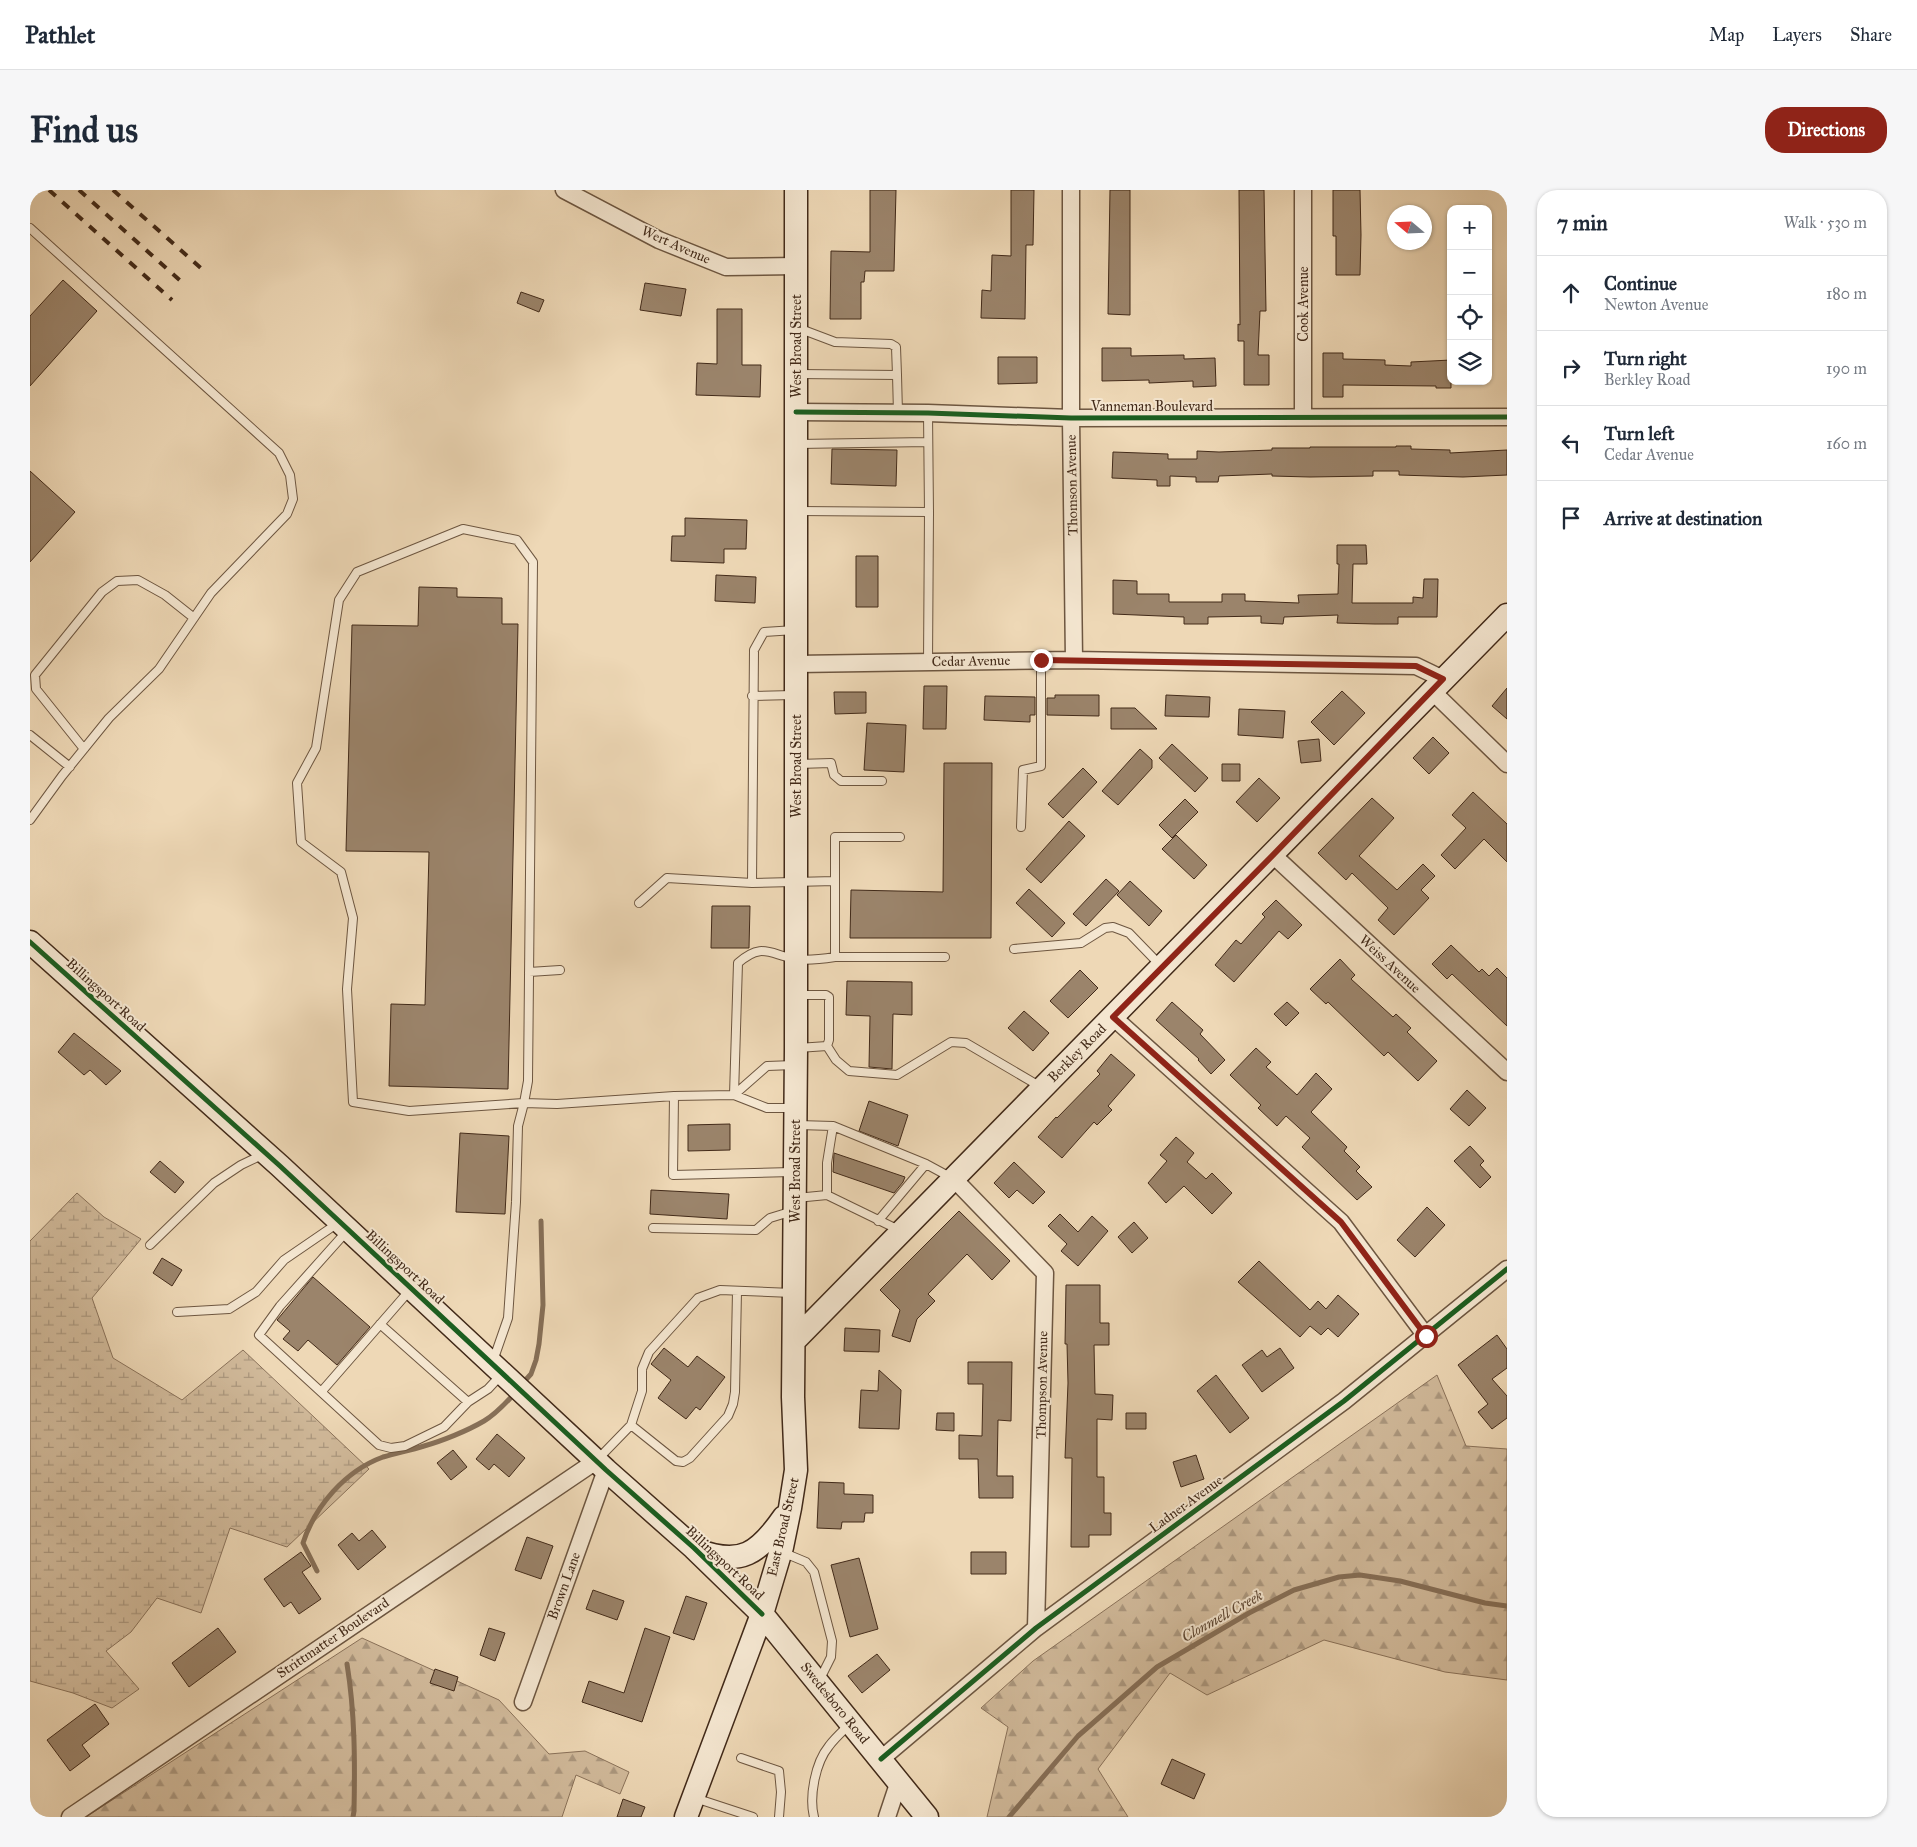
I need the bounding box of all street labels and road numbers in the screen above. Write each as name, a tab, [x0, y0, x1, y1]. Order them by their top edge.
street label: Wert Avenue	[639, 222, 713, 268]
street label: Cook Avenue	[1295, 266, 1312, 342]
street label: West Broad Street	[788, 294, 805, 398]
street label: Vanneman Boulevard	[1090, 398, 1213, 415]
street label: Thomson Avenue	[1063, 434, 1081, 536]
street label: Cedar Avenue	[932, 652, 1011, 670]
street label: West Broad Street	[788, 714, 805, 818]
street label: Weiss Avenue	[1356, 931, 1424, 997]
street label: Billingsport Road	[63, 955, 149, 1035]
street label: Berkley Road	[1044, 1020, 1110, 1086]
street label: West Broad Street	[787, 1119, 804, 1223]
street label: Billingsport Road	[362, 1226, 448, 1308]
street label: Thompson Avenue	[1033, 1331, 1051, 1439]
street label: Ladner Avenue	[1146, 1471, 1226, 1536]
street label: East Broad Street	[763, 1476, 803, 1578]
street label: Billingsport Road	[682, 1522, 768, 1604]
street label: Brown Lane	[544, 1550, 584, 1622]
street label: Strittmatter Boulevard	[274, 1594, 392, 1682]
street label: Swedesboro Road	[797, 1659, 873, 1747]

